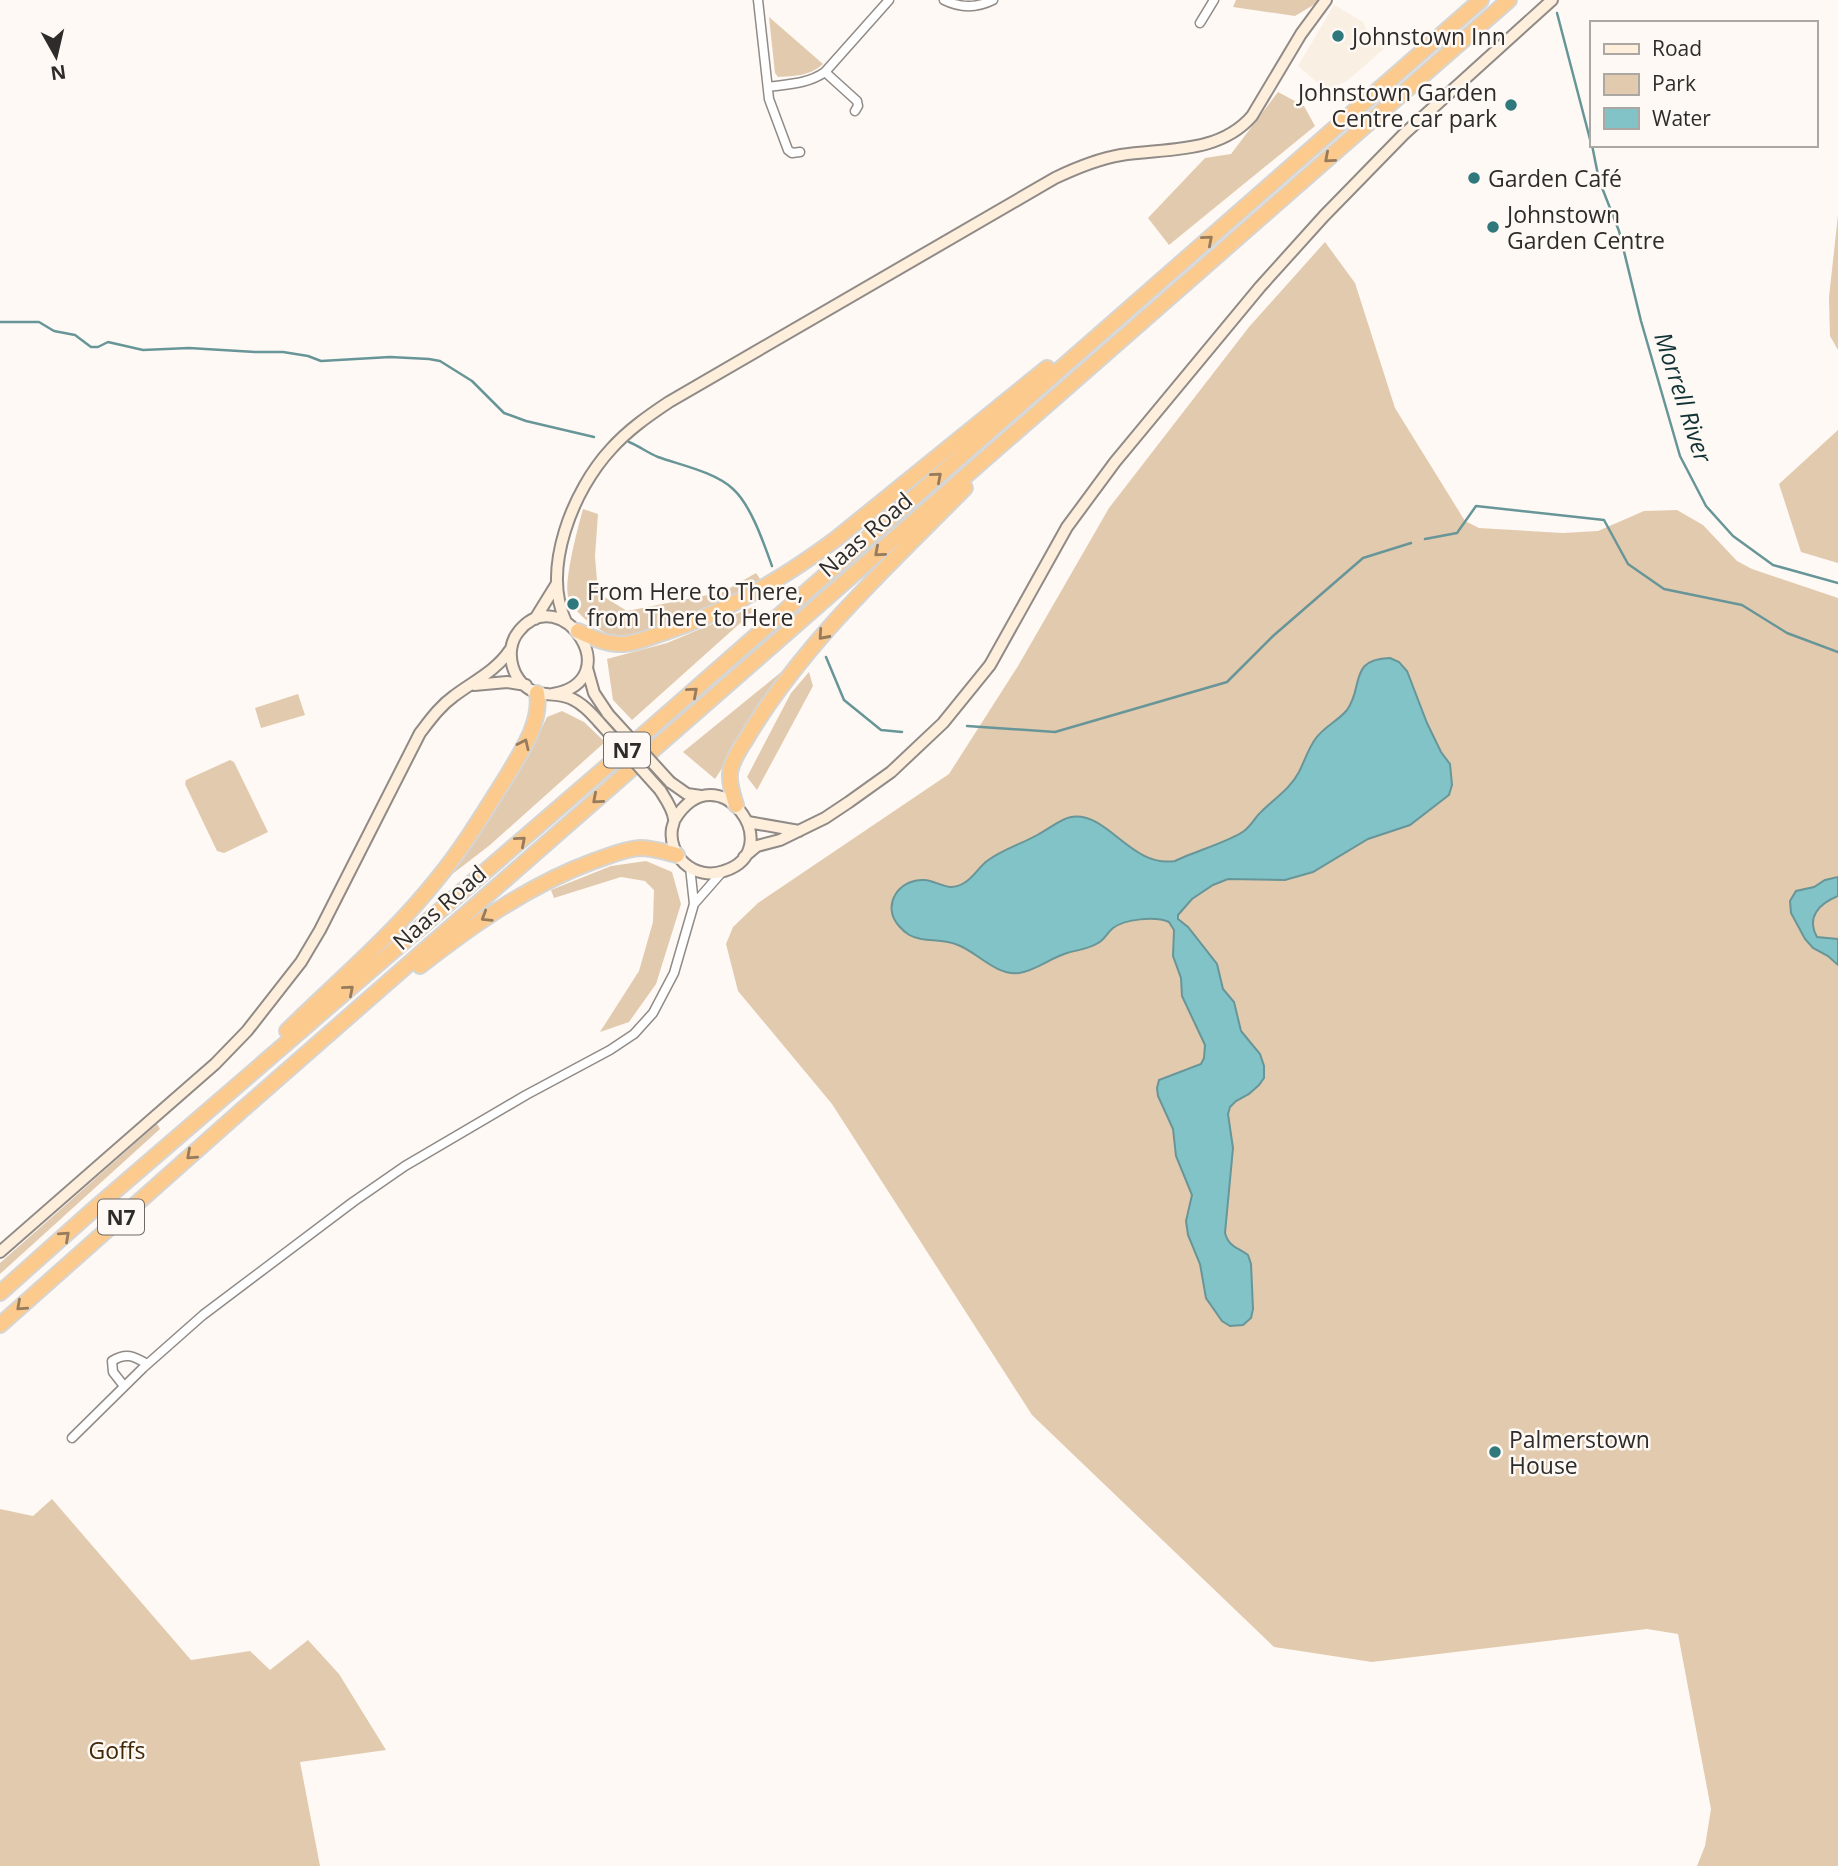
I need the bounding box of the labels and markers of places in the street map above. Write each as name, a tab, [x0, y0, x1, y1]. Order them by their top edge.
place label: Johnstown Inn	[1350, 20, 1506, 52]
marker: Johnstown Inn	[1330, 28, 1346, 44]
place label: Johnstown Garden Centre car park	[1296, 76, 1497, 134]
marker: Johnstown Garden Centre car park	[1503, 97, 1519, 113]
place label: Garden Café	[1488, 162, 1622, 194]
marker: Garden Café	[1466, 170, 1482, 186]
place label: Johnstown Garden Centre	[1505, 198, 1665, 256]
marker: Johnstown Garden Centre	[1485, 219, 1501, 235]
place label: From Here to There, from There to Here	[587, 575, 804, 633]
marker: From Here to There, from There to Here	[565, 596, 581, 612]
place label: Palmerstown House	[1509, 1423, 1650, 1481]
marker: Palmerstown House	[1487, 1444, 1503, 1460]

